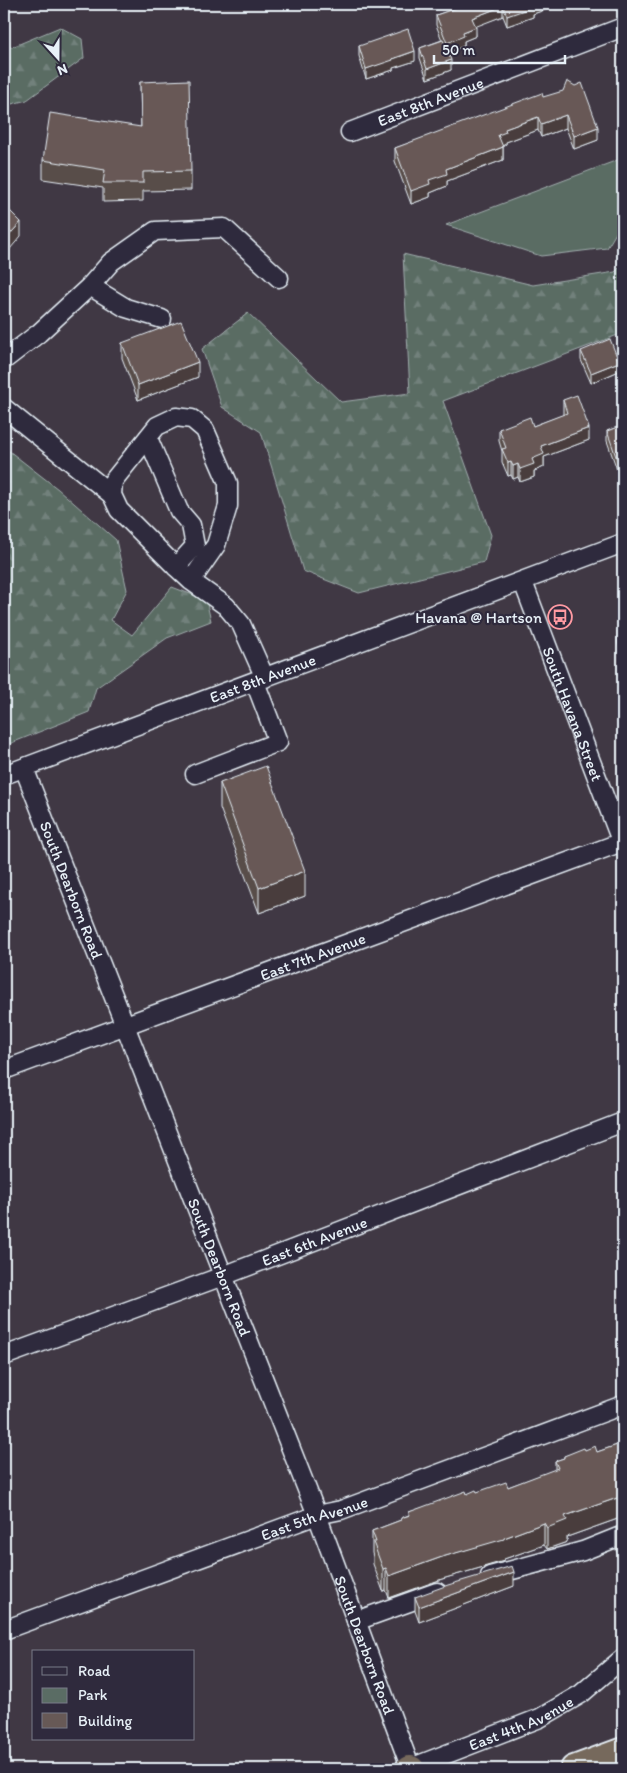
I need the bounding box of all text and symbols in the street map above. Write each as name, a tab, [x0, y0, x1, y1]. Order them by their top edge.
north arrow	[32, 32, 82, 82]
scale bar	[434, 32, 566, 64]
text: 50 m	[442, 41, 475, 59]
text: N	[55, 60, 70, 79]
street label: East 8th Avenue	[375, 73, 486, 131]
bus stop icon: Havana @ Hartson	[547, 604, 573, 630]
place label: Havana @ Hartson	[415, 608, 542, 627]
street label: South Havana Street	[538, 644, 607, 784]
street label: East 8th Avenue	[207, 650, 319, 707]
street label: South Dearborn Road	[36, 818, 107, 962]
street label: East 7th Avenue	[258, 928, 368, 985]
street label: South Dearborn Road	[184, 1195, 255, 1339]
street label: East 6th Avenue	[259, 1212, 370, 1270]
street label: East 5th Avenue	[258, 1492, 371, 1545]
street label: South Dearborn Road	[330, 1573, 399, 1717]
legend	[32, 1650, 195, 1740]
text: Road	[78, 1662, 111, 1680]
text: Park	[78, 1686, 108, 1704]
street label: East 4th Avenue	[466, 1691, 577, 1755]
text: Building	[78, 1712, 132, 1730]

